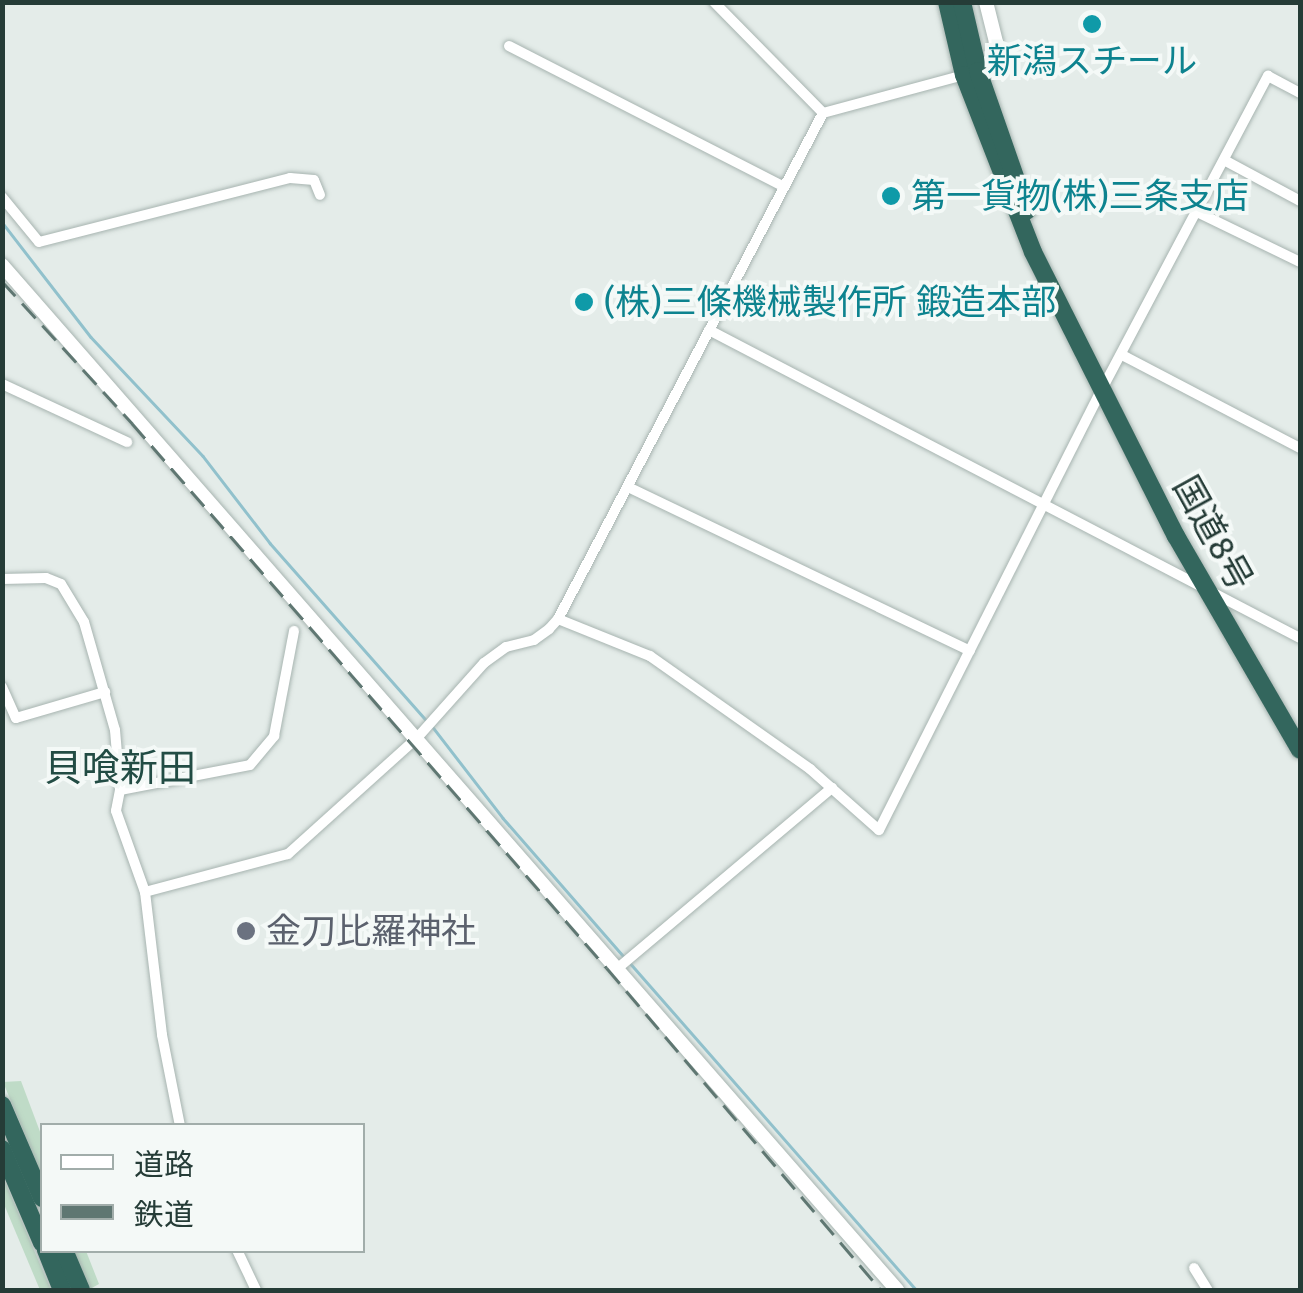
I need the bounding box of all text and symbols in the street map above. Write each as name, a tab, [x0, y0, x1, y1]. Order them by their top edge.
marker: 新潟スチール	[1081, 13, 1103, 35]
place label: 新潟スチール	[987, 40, 1197, 82]
place label: 第一貨物(株)三条支店	[911, 175, 1249, 217]
marker: 第一貨物(株)三条支店	[880, 185, 902, 207]
place label: (株)三條機械製作所 鍛造本部	[604, 281, 1056, 323]
marker: (株)三條機械製作所 鍛造本部	[573, 291, 595, 313]
street label: 国道8号	[1165, 468, 1261, 598]
district label: 貝喰新田	[44, 746, 196, 792]
place label: 金刀比羅神社	[266, 910, 476, 952]
marker: 金刀比羅神社	[235, 920, 257, 942]
legend	[40, 1123, 365, 1253]
text: 道路	[134, 1147, 194, 1183]
text: 鉄道	[134, 1197, 194, 1233]

